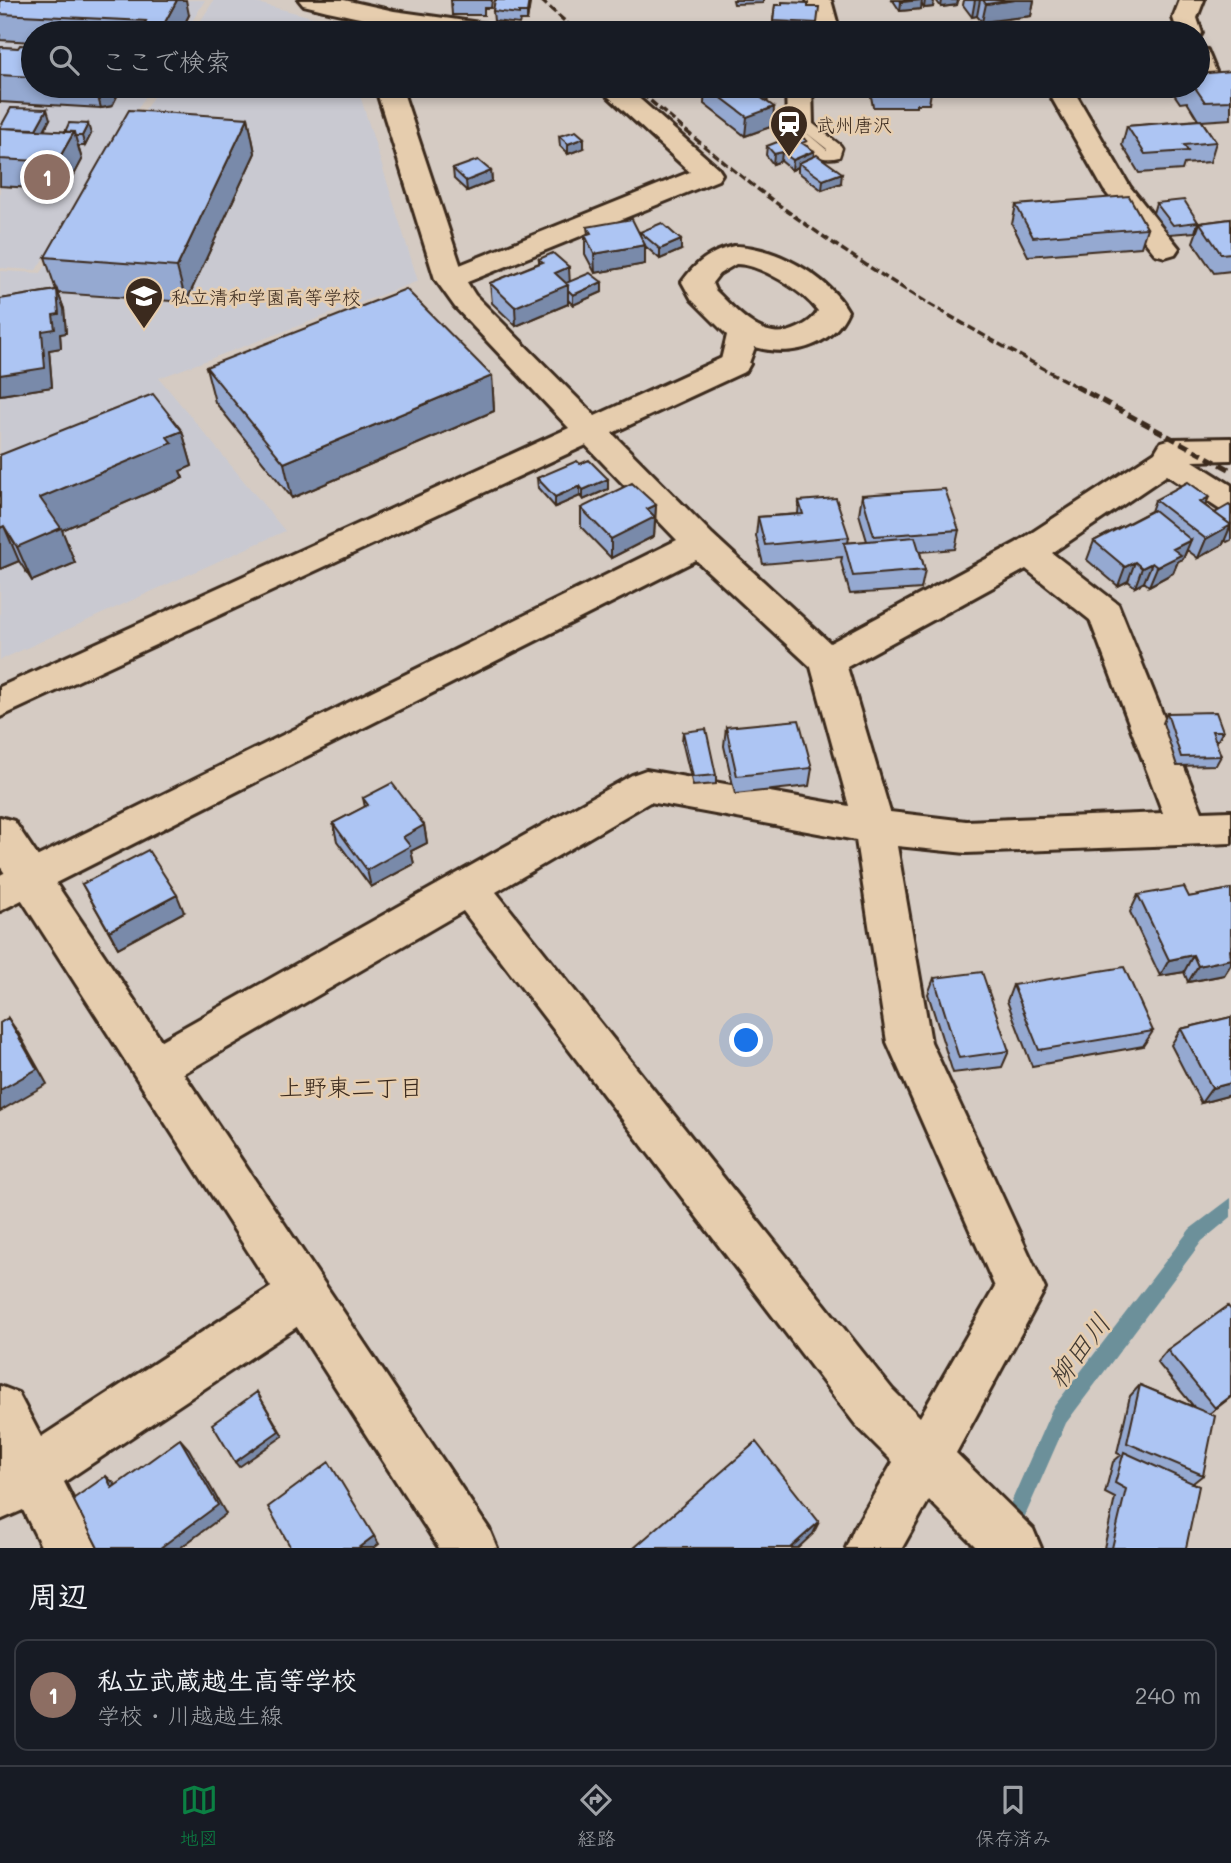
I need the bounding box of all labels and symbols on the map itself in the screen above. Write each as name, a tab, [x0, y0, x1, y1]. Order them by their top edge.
station icon: 武州唐沢	[768, 103, 810, 158]
place label: 武州唐沢	[816, 112, 892, 137]
pin: 1	[24, 151, 70, 203]
school or university icon: 私立清和学園高等学校	[123, 275, 165, 330]
place label: 私立清和学園高等学校	[171, 284, 361, 309]
your location	[729, 1023, 763, 1057]
district label: 上野東二丁目	[279, 1071, 423, 1102]
water label: 柳田川	[1038, 1306, 1118, 1394]

